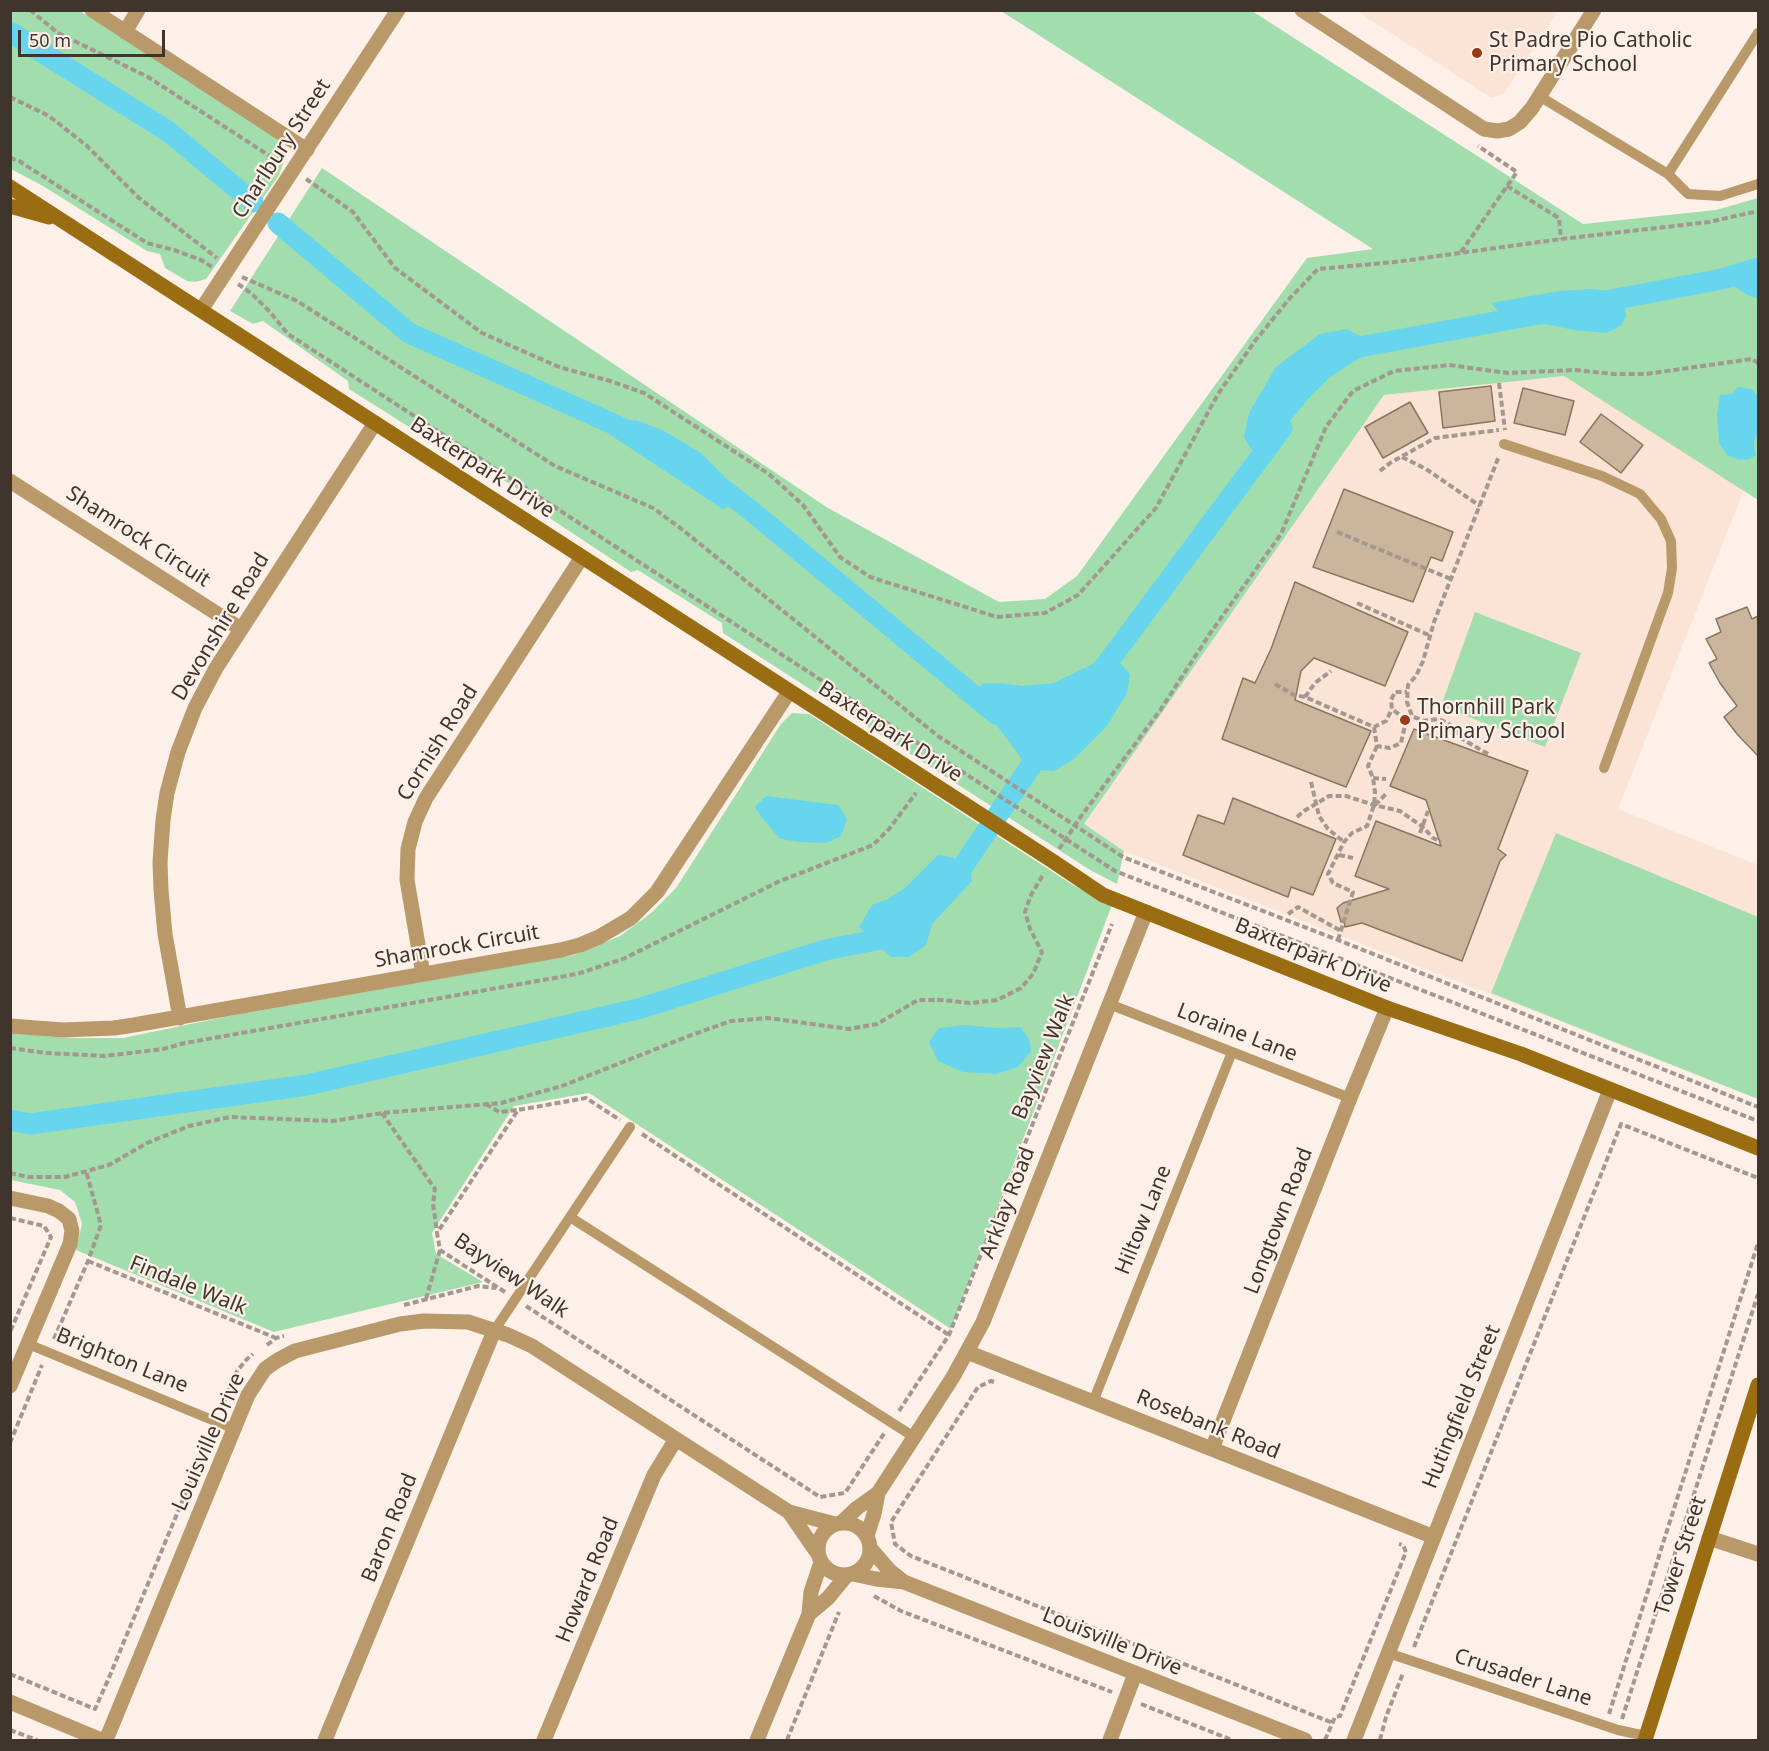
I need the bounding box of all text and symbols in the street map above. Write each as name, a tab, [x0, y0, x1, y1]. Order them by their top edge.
scale bar	[21, 18, 168, 56]
text: 50 m	[29, 28, 71, 52]
place label: St Padre Pio Catholic Primary School	[1489, 28, 1692, 78]
marker: St Padre Pio Catholic Primary School	[1470, 46, 1484, 60]
street label: Charlbury Street	[227, 74, 337, 224]
street label: Baxterpark Drive	[405, 412, 559, 524]
street label: Shamrock Circuit	[61, 481, 215, 593]
street label: Devonshire Road	[167, 549, 275, 705]
street label: Baxterpark Drive	[813, 676, 967, 788]
street label: Cornish Road	[392, 680, 484, 806]
place label: Thornhill Park Primary School	[1417, 695, 1565, 745]
marker: Thornhill Park Primary School	[1398, 713, 1412, 727]
street label: Baxterpark Drive	[1231, 913, 1395, 999]
street label: Shamrock Circuit	[373, 920, 541, 974]
street label: Bayview Walk	[1007, 991, 1081, 1123]
street label: Loraine Lane	[1173, 998, 1301, 1068]
street label: Arklay Road	[975, 1144, 1041, 1262]
street label: Longtown Road	[1239, 1144, 1319, 1298]
street label: Hiltow Lane	[1111, 1162, 1177, 1278]
street label: Bayview Walk	[449, 1228, 573, 1324]
street label: Findale Walk	[126, 1251, 250, 1321]
street label: Hutingfield Street	[1418, 1321, 1506, 1493]
street label: Brighton Lane	[52, 1323, 192, 1399]
street label: Louisville Drive	[167, 1369, 251, 1515]
street label: Rosebank Road	[1133, 1385, 1283, 1465]
street label: Baron Road	[357, 1470, 423, 1586]
street label: Tower Street	[1650, 1493, 1712, 1619]
street label: Howard Road	[551, 1514, 625, 1646]
street label: Louisville Drive	[1039, 1603, 1185, 1681]
street label: Crusader Lane	[1451, 1644, 1595, 1712]

